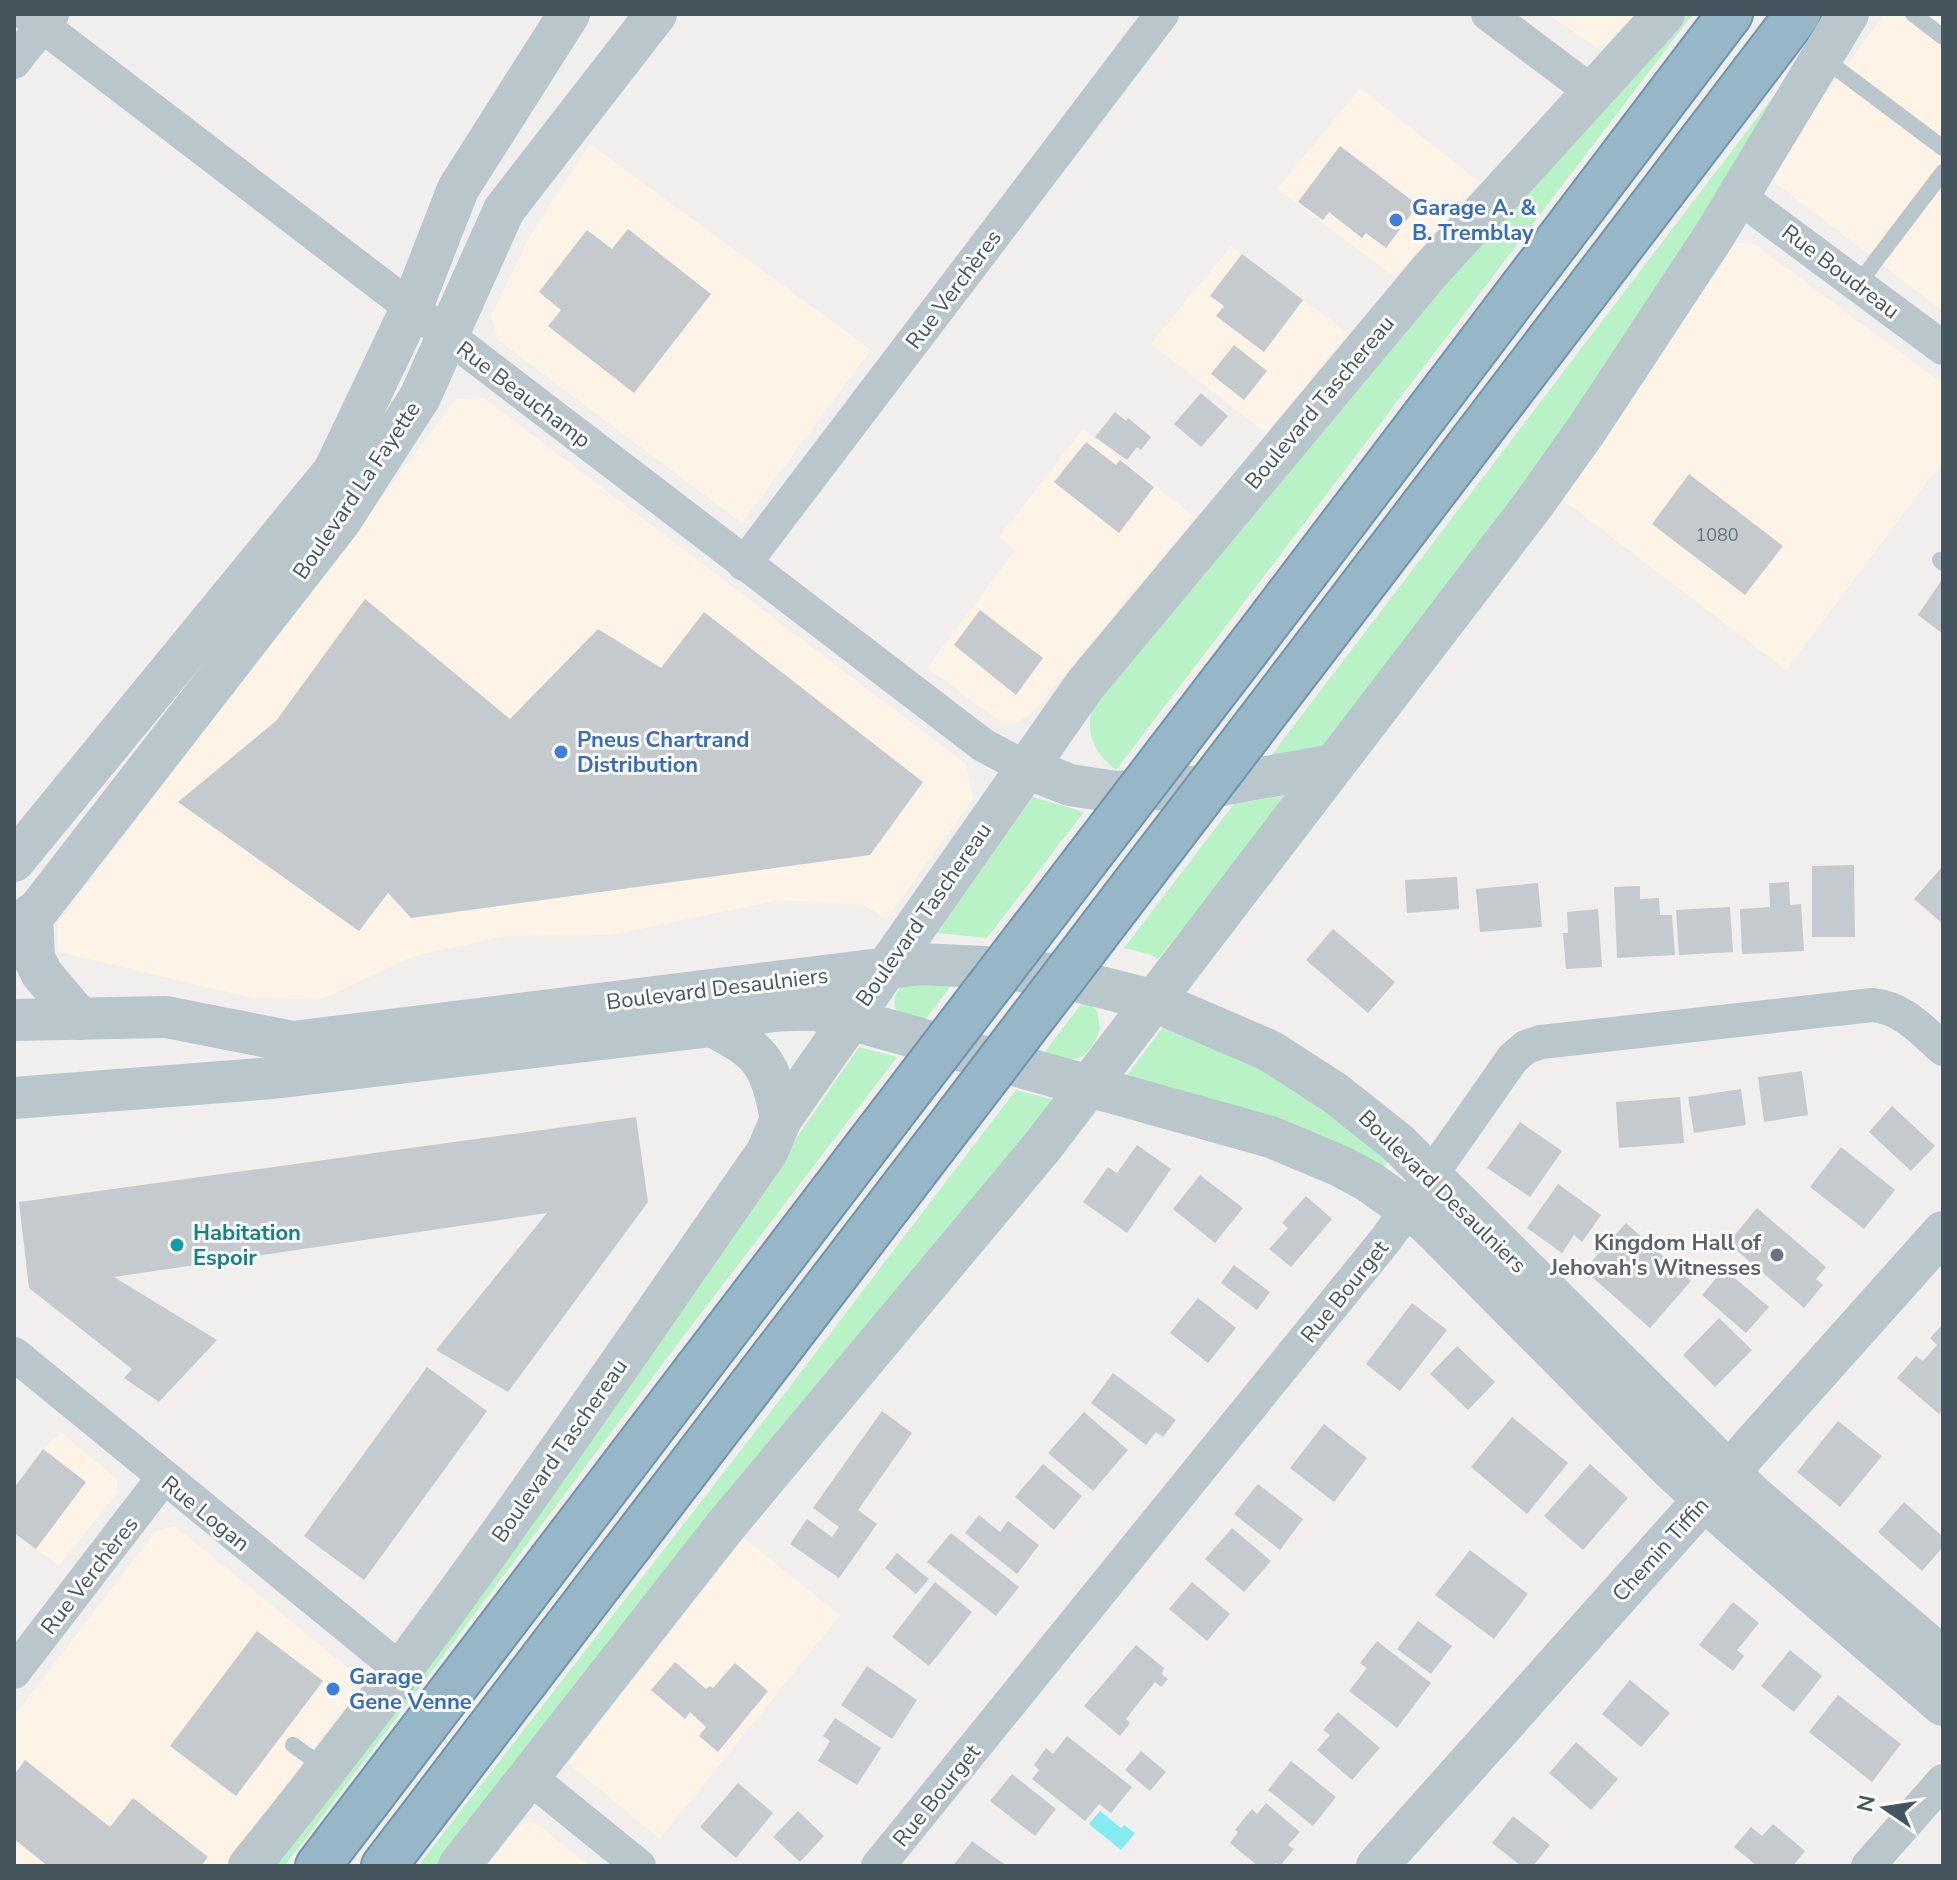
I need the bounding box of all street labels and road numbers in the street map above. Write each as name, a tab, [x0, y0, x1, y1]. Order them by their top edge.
street label: Rue Boudreau	[1775, 218, 1905, 326]
street label: Rue Verchères	[899, 224, 1009, 355]
street label: Boulevard Taschereau	[1238, 309, 1401, 496]
street label: Rue Beauchamp	[450, 334, 597, 455]
street label: Boulevard La Fayette	[286, 396, 428, 585]
street label: Boulevard Taschereau	[849, 817, 999, 1012]
street label: Boulevard Desaulniers	[605, 961, 830, 1017]
street label: Boulevard Desaulniers	[1352, 1103, 1533, 1280]
street label: Rue Bourget	[1294, 1234, 1396, 1349]
street label: Boulevard Taschereau	[485, 1353, 635, 1548]
street label: Rue Logan	[155, 1469, 256, 1559]
street label: Chemin Tiffin	[1606, 1491, 1716, 1608]
street label: Rue Verchères	[34, 1510, 145, 1641]
street label: Rue Bourget	[886, 1738, 988, 1853]

